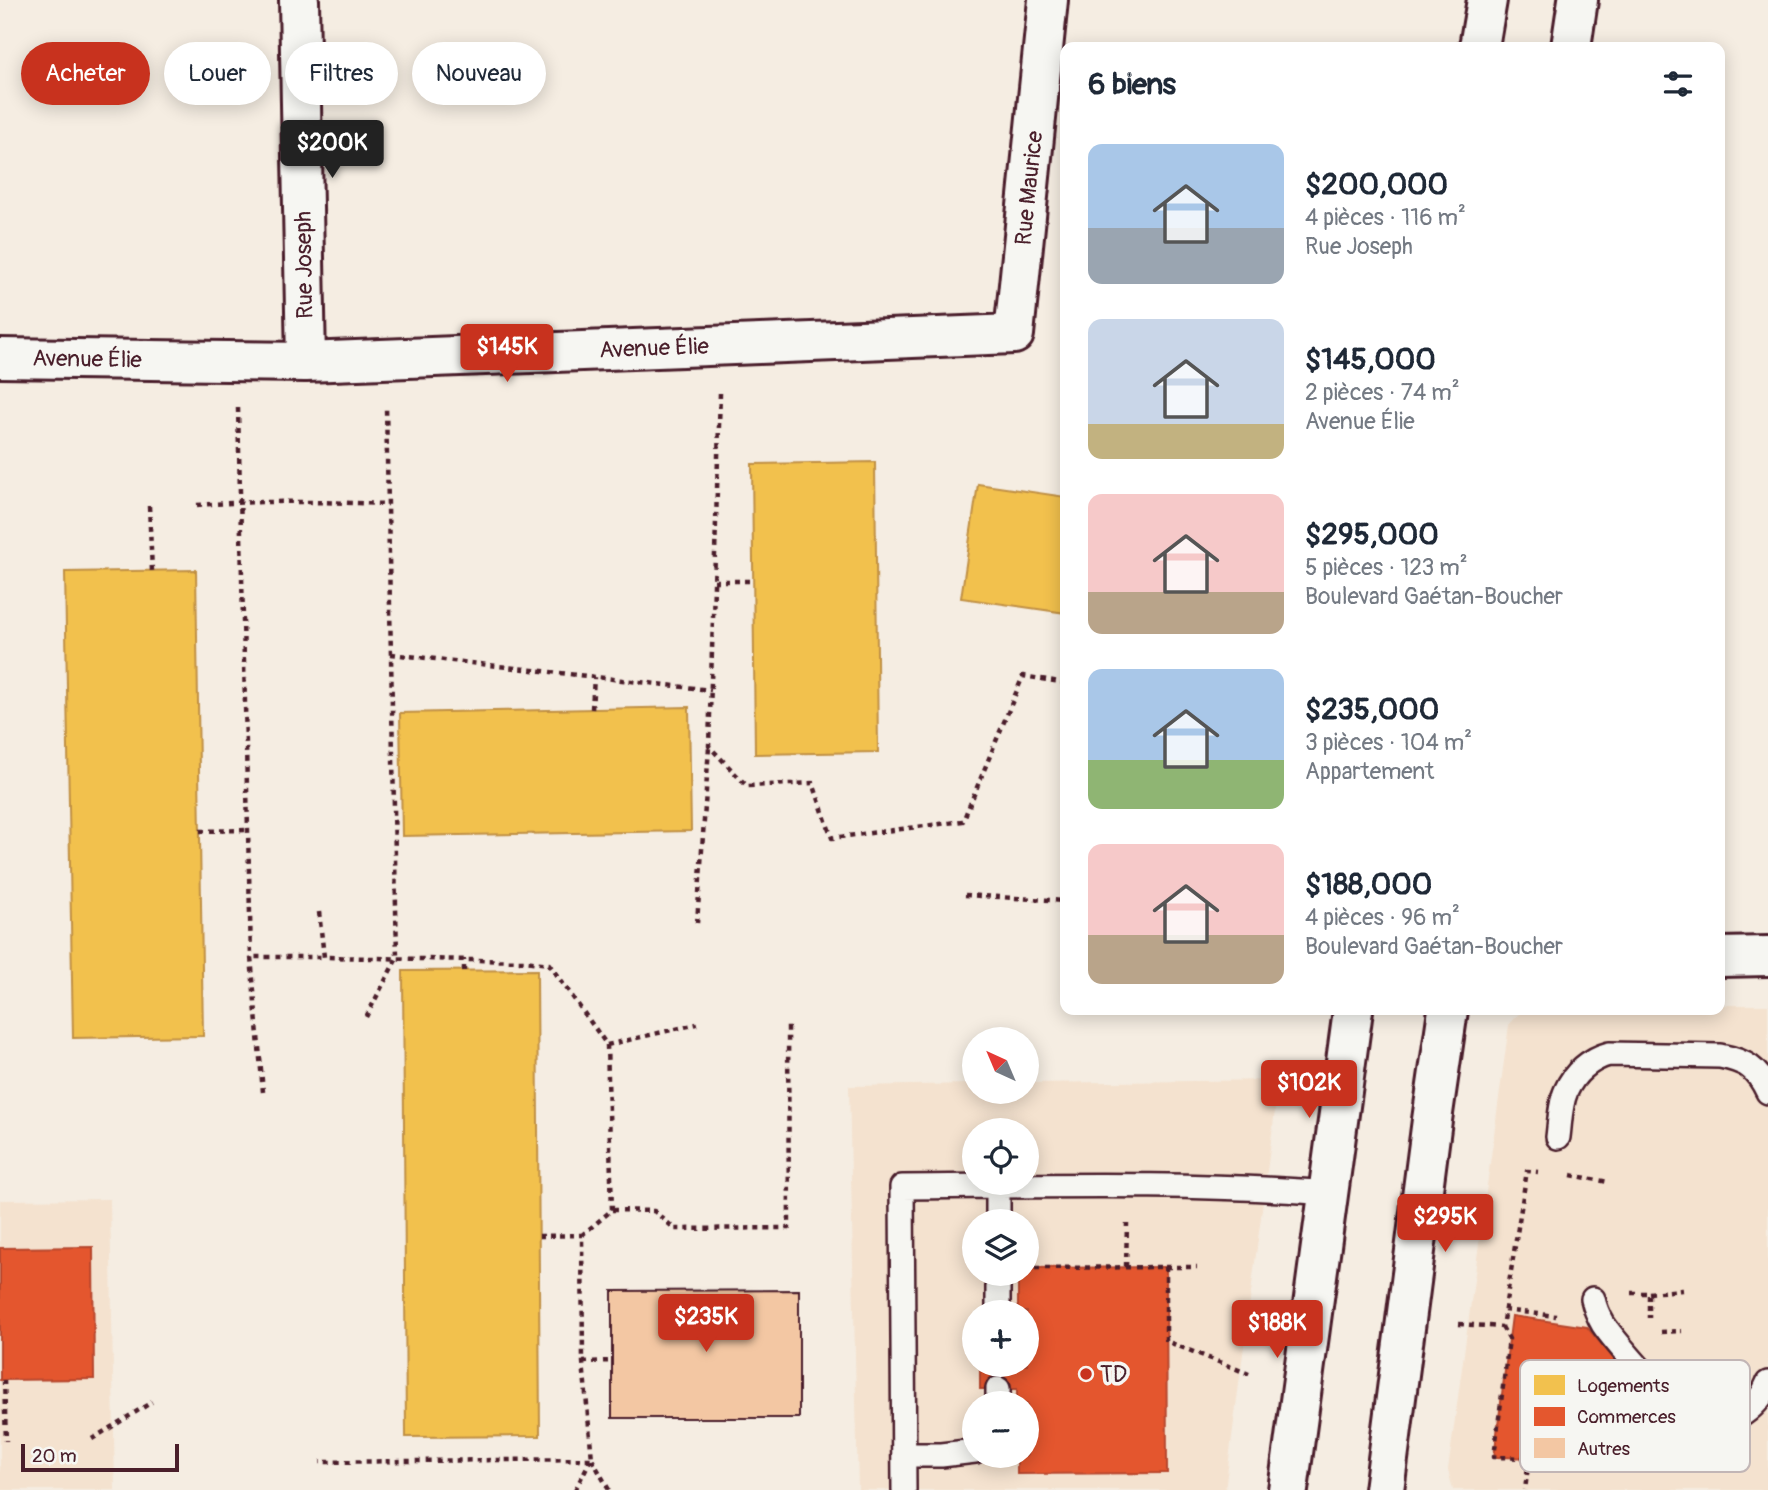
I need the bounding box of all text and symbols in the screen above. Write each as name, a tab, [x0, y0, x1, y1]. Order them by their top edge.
chip: Acheter	[21, 42, 150, 105]
chip: Louer	[164, 42, 271, 105]
chip: Filtres	[285, 42, 398, 105]
chip: Nouveau	[412, 42, 546, 105]
icon: filters	[1659, 65, 1697, 103]
text: 6 biens	[1088, 66, 1176, 103]
pin: $200K	[283, 120, 381, 180]
text: $200K	[297, 128, 367, 157]
street label: Rue Maurice	[1009, 129, 1049, 247]
text: $200,000	[1305, 166, 1448, 203]
icon: home	[1144, 172, 1228, 256]
text: 4 pièces · 116 m²	[1305, 203, 1466, 232]
street label: Rue Joseph	[289, 211, 319, 319]
text: Rue Joseph	[1305, 232, 1413, 261]
pin: $145K	[458, 324, 556, 384]
text: $145K	[476, 332, 538, 361]
street label: Avenue Élie	[599, 332, 710, 364]
text: $145,000	[1305, 341, 1436, 378]
street label: Avenue Élie	[32, 344, 143, 374]
icon: home	[1144, 347, 1228, 431]
text: 2 pièces · 74 m²	[1305, 378, 1460, 407]
text: Avenue Élie	[1305, 407, 1414, 436]
text: $295,000	[1305, 516, 1439, 553]
icon: home	[1144, 522, 1228, 606]
text: 5 pièces · 123 m²	[1305, 553, 1468, 582]
text: Boulevard Gaétan-Boucher	[1305, 582, 1563, 611]
text: $235,000	[1305, 691, 1439, 728]
icon: home	[1144, 697, 1228, 781]
text: 3 pièces · 104 m²	[1305, 728, 1472, 757]
text: Appartement	[1305, 757, 1434, 786]
text: $188,000	[1305, 866, 1432, 903]
icon: home	[1144, 872, 1228, 956]
text: 4 pièces · 96 m²	[1305, 903, 1460, 932]
text: Boulevard Gaétan-Boucher	[1305, 932, 1563, 961]
north arrow	[962, 1027, 1040, 1104]
map controls	[962, 1027, 1039, 1468]
pin: $102K	[1260, 1060, 1358, 1120]
text: $102K	[1277, 1068, 1341, 1097]
button: locate	[962, 1118, 1039, 1195]
pin: $295K	[1396, 1194, 1494, 1254]
text: $295K	[1413, 1202, 1477, 1231]
button: layers	[962, 1209, 1039, 1286]
pin: $235K	[657, 1294, 755, 1354]
button: +	[962, 1300, 1039, 1377]
pin: $188K	[1228, 1300, 1326, 1360]
text: $235K	[674, 1302, 738, 1331]
text: $188K	[1248, 1308, 1306, 1337]
place label: TD	[1100, 1360, 1127, 1389]
legend	[1520, 1360, 1750, 1472]
marker: TD	[1078, 1366, 1094, 1382]
text: Logements	[1577, 1374, 1670, 1398]
button: −	[962, 1391, 1039, 1468]
text: Commerces	[1577, 1405, 1676, 1429]
text: Autres	[1577, 1437, 1631, 1461]
scale bar	[21, 1441, 178, 1473]
text: 20 m	[32, 1444, 77, 1468]

